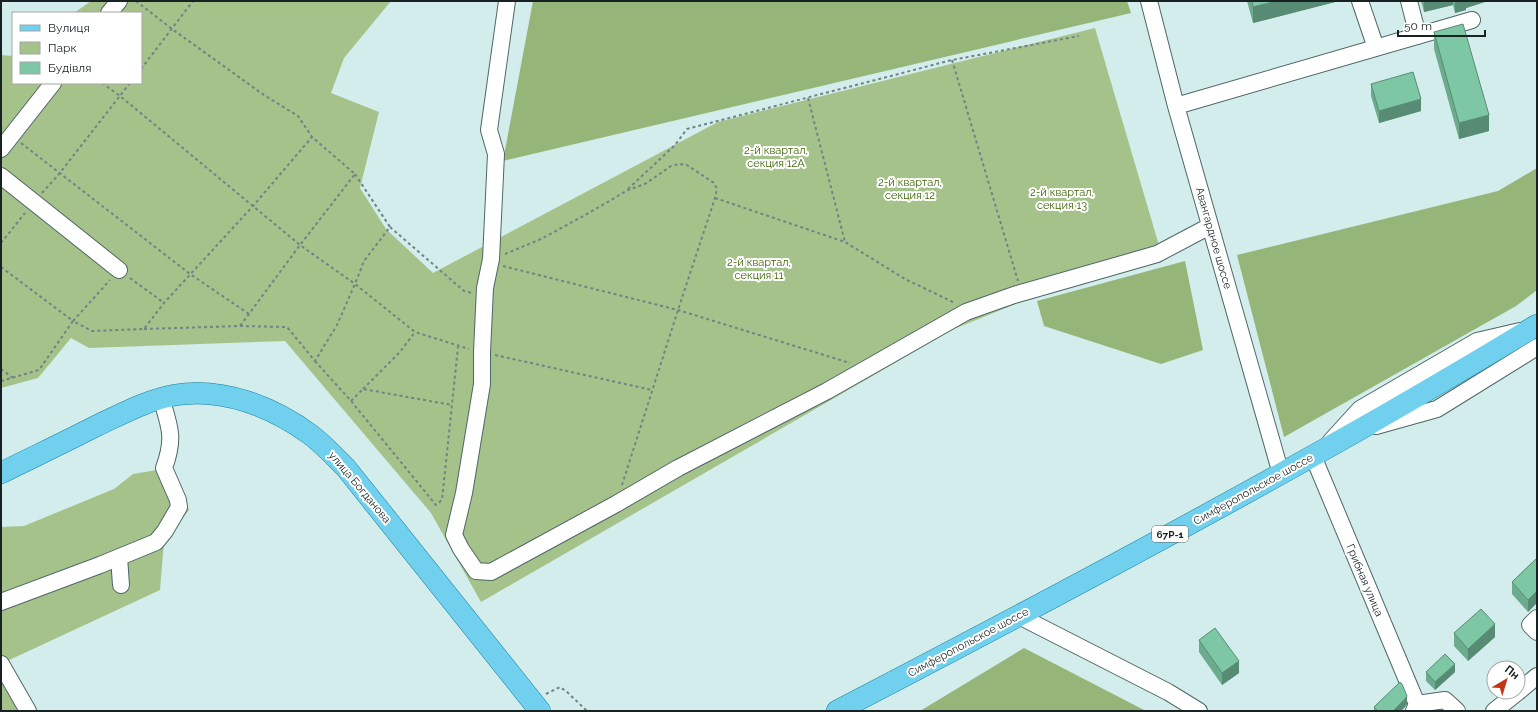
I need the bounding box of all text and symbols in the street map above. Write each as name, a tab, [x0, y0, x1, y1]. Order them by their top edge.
legend	[12, 12, 142, 84]
scale bar	[1398, 12, 1485, 38]
text: 50 m	[1404, 19, 1432, 33]
text: Вулиця	[48, 21, 90, 35]
text: Парк	[48, 41, 77, 55]
text: Будівля	[48, 61, 91, 75]
park label: 2-й квартал, секция 12А	[744, 144, 808, 170]
park label: 2-й квартал, секция 12	[878, 176, 942, 202]
park label: 2-й квартал, секция 13	[1030, 186, 1094, 212]
street label: Авангардное шоссе	[1193, 186, 1234, 291]
park label: 2-й квартал, секция 11	[727, 256, 791, 282]
street label: улица Богданова	[326, 449, 393, 526]
street label: Симферопольское шоссе	[1191, 451, 1316, 528]
road number: 67Р-1	[1152, 526, 1188, 542]
street label: Грибная улица	[1343, 542, 1386, 618]
street label: Симферопольское шоссе	[906, 605, 1031, 680]
north arrow	[1486, 660, 1526, 700]
text: Пн	[1502, 663, 1522, 682]

